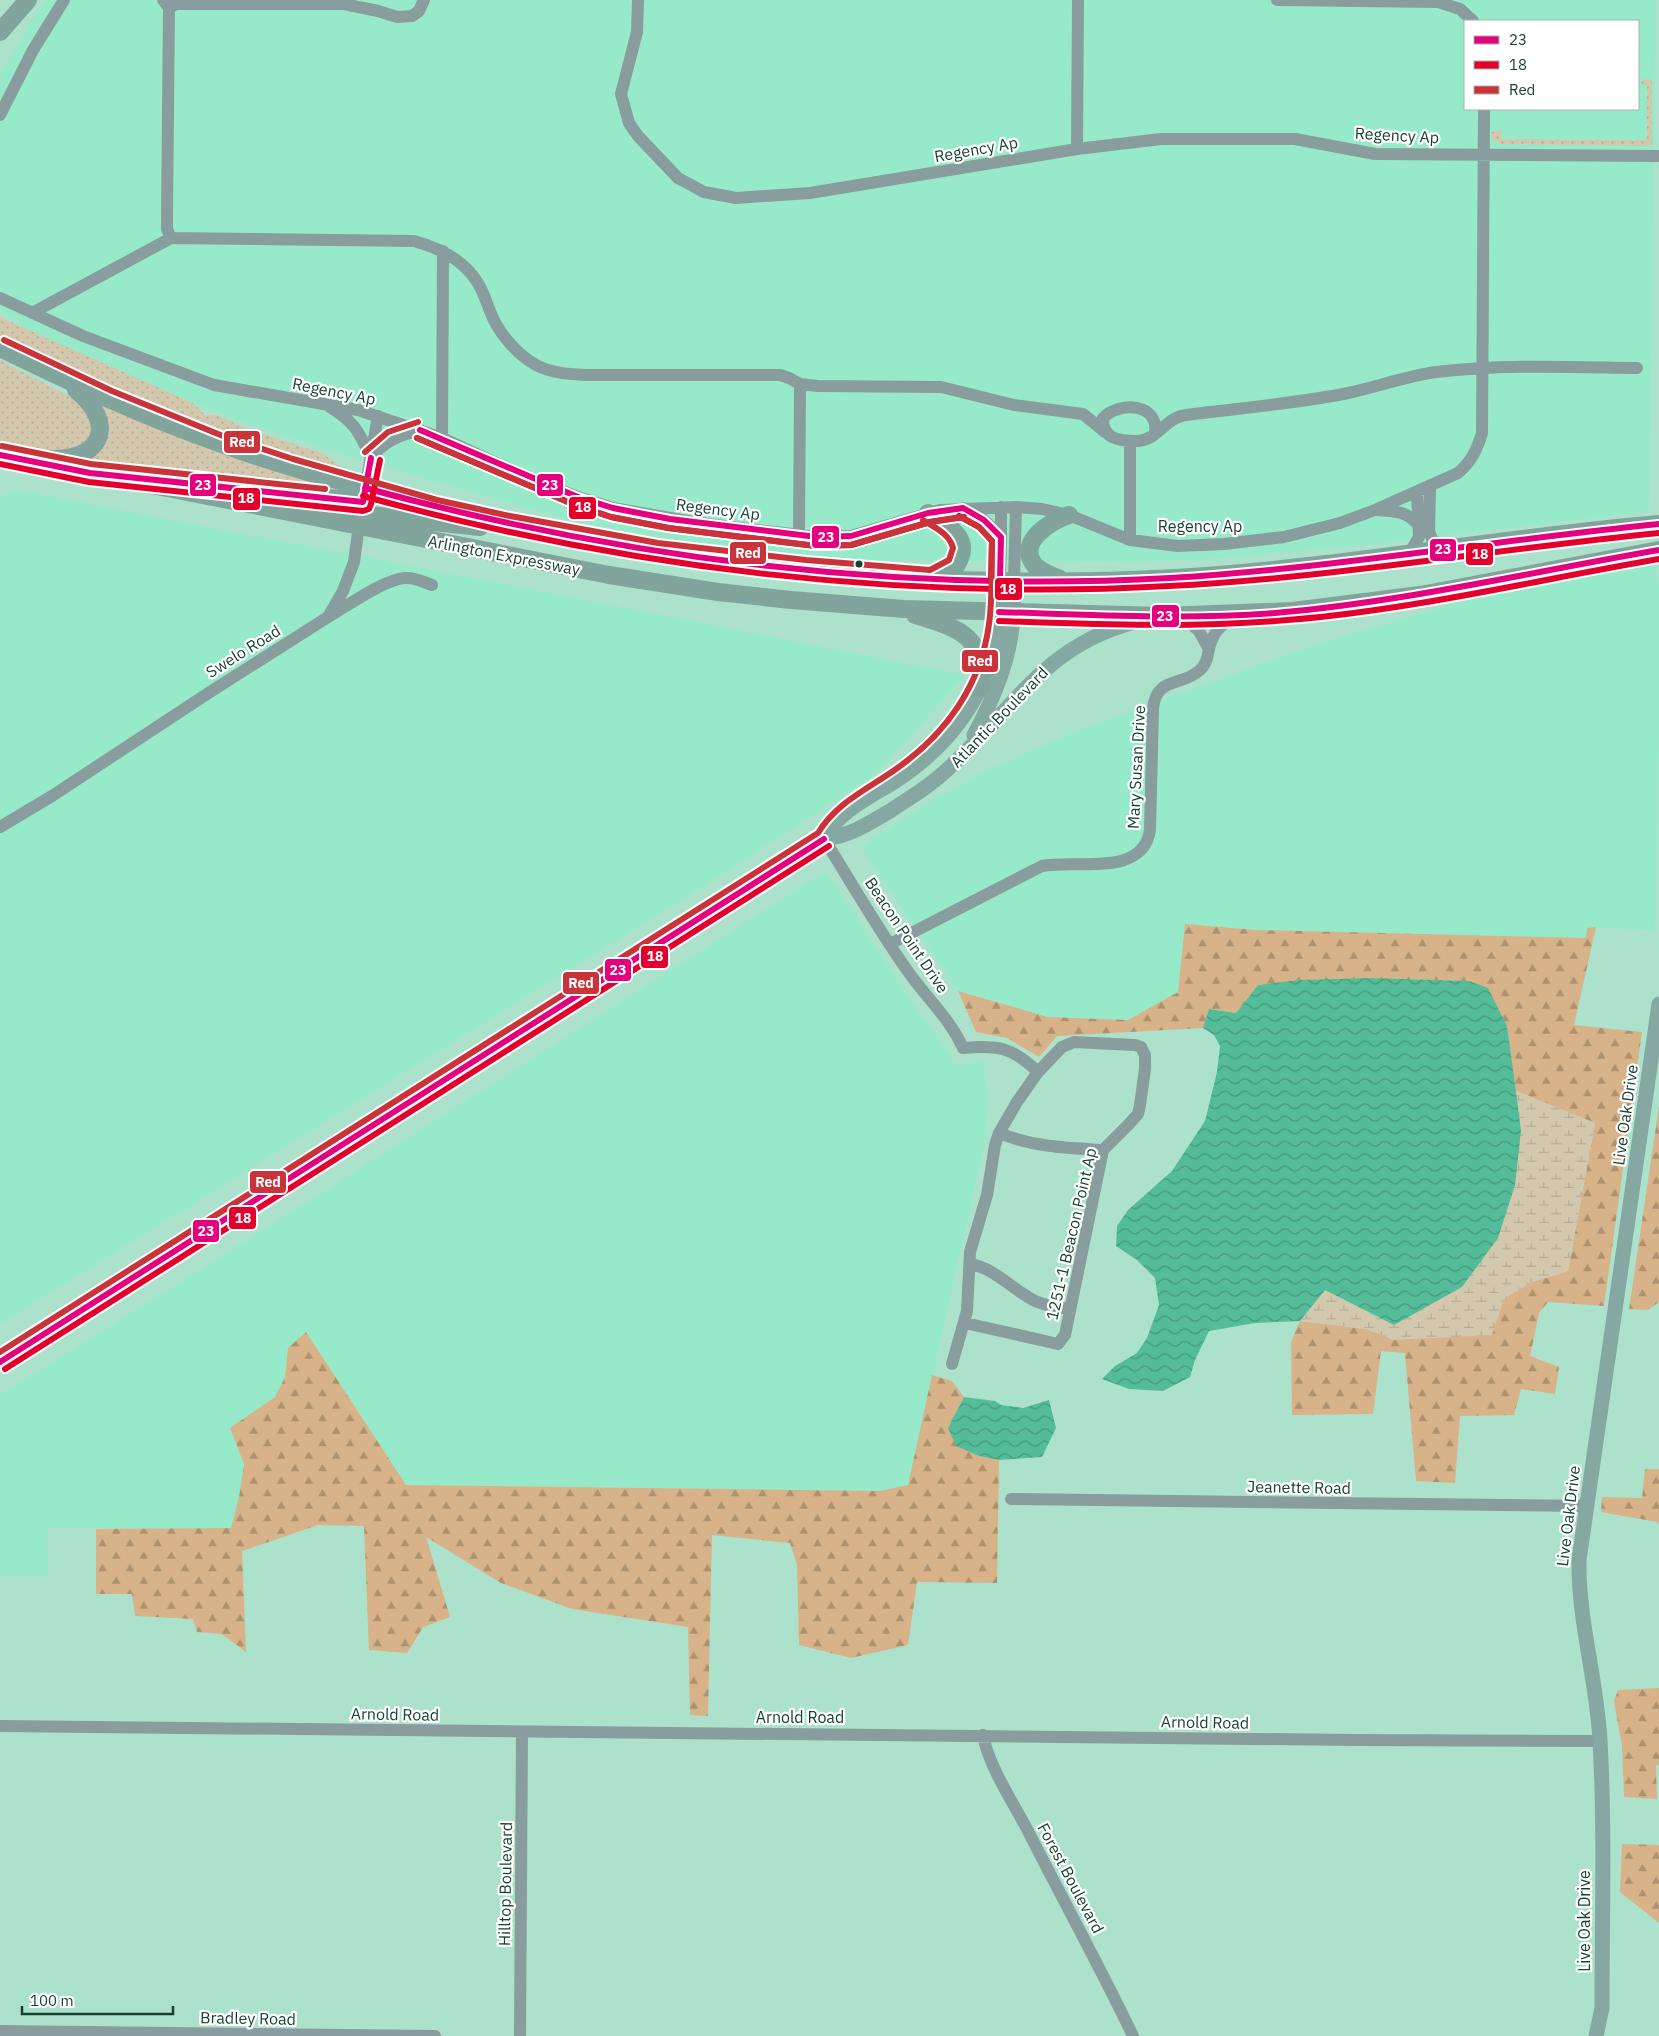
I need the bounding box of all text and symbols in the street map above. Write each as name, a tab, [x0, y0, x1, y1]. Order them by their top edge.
legend	[1464, 20, 1639, 110]
text: 23	[1509, 30, 1527, 49]
text: 18	[1509, 55, 1527, 74]
text: Red	[1509, 80, 1535, 99]
street label: Regency Ap	[1354, 123, 1440, 147]
street label: Regency Ap	[933, 132, 1019, 166]
street label: Regency Ap	[291, 373, 377, 409]
line badge: Red	[223, 430, 261, 454]
text: Red	[229, 433, 255, 451]
line badge: 23	[189, 473, 217, 497]
line badge: 23	[536, 473, 564, 497]
text: 23	[195, 476, 211, 494]
text: 23	[542, 476, 558, 494]
line badge: 18	[232, 487, 261, 511]
text: 18	[238, 489, 254, 507]
street label: Regency Ap	[675, 494, 761, 524]
line badge: 18	[568, 496, 597, 520]
text: 18	[575, 498, 591, 516]
street label: Regency Ap	[1158, 516, 1242, 536]
line badge: 23	[811, 525, 840, 549]
text: 23	[818, 528, 834, 546]
street label: Arlington Expressway	[426, 530, 582, 580]
line badge: 23	[1429, 538, 1457, 562]
text: 23	[1435, 540, 1451, 558]
line badge: Red	[729, 541, 767, 565]
line badge: 18	[1465, 542, 1494, 566]
text: Red	[735, 544, 761, 562]
text: 18	[1472, 545, 1488, 563]
unlabelled marker	[854, 559, 864, 569]
line badge: 18	[994, 577, 1023, 601]
text: 18	[1000, 580, 1016, 598]
line badge: 23	[1151, 604, 1180, 628]
text: 23	[1157, 607, 1173, 625]
street label: Swelo Road	[202, 620, 284, 682]
line badge: Red	[961, 649, 999, 673]
text: Red	[967, 652, 993, 670]
street label: Atlantic Boulevard	[946, 663, 1052, 771]
street label: Mary Susan Drive	[1123, 704, 1149, 829]
street label: Beacon Point Drive	[861, 873, 953, 997]
line badge: 18	[640, 945, 669, 969]
text: 18	[647, 947, 663, 965]
line badge: 23	[604, 958, 632, 982]
text: 23	[610, 961, 626, 979]
line badge: Red	[562, 971, 600, 995]
text: Red	[568, 974, 594, 992]
street label: Live Oak Drive	[1608, 1063, 1642, 1167]
street label: 1251-1 Beacon Point Ap	[1041, 1146, 1101, 1322]
line badge: Red	[249, 1170, 287, 1194]
text: Red	[255, 1173, 281, 1191]
line badge: 18	[228, 1206, 257, 1230]
text: 18	[235, 1209, 251, 1227]
line badge: 23	[192, 1219, 220, 1243]
text: 23	[198, 1222, 214, 1240]
street label: Live Oak Drive	[1552, 1464, 1584, 1568]
street label: Jeanette Road	[1247, 1476, 1351, 1498]
street label: Arnold Road	[351, 1703, 439, 1725]
street label: Arnold Road	[756, 1707, 844, 1727]
street label: Arnold Road	[1161, 1711, 1249, 1733]
street label: Forest Boulevard	[1034, 1819, 1108, 1937]
street label: Hilltop Boulevard	[494, 1822, 516, 1946]
street label: Live Oak Drive	[1574, 1870, 1594, 1972]
scale bar	[22, 1984, 174, 2016]
text: 100 m	[30, 1991, 74, 2010]
street label: Bradley Road	[200, 2007, 296, 2029]

